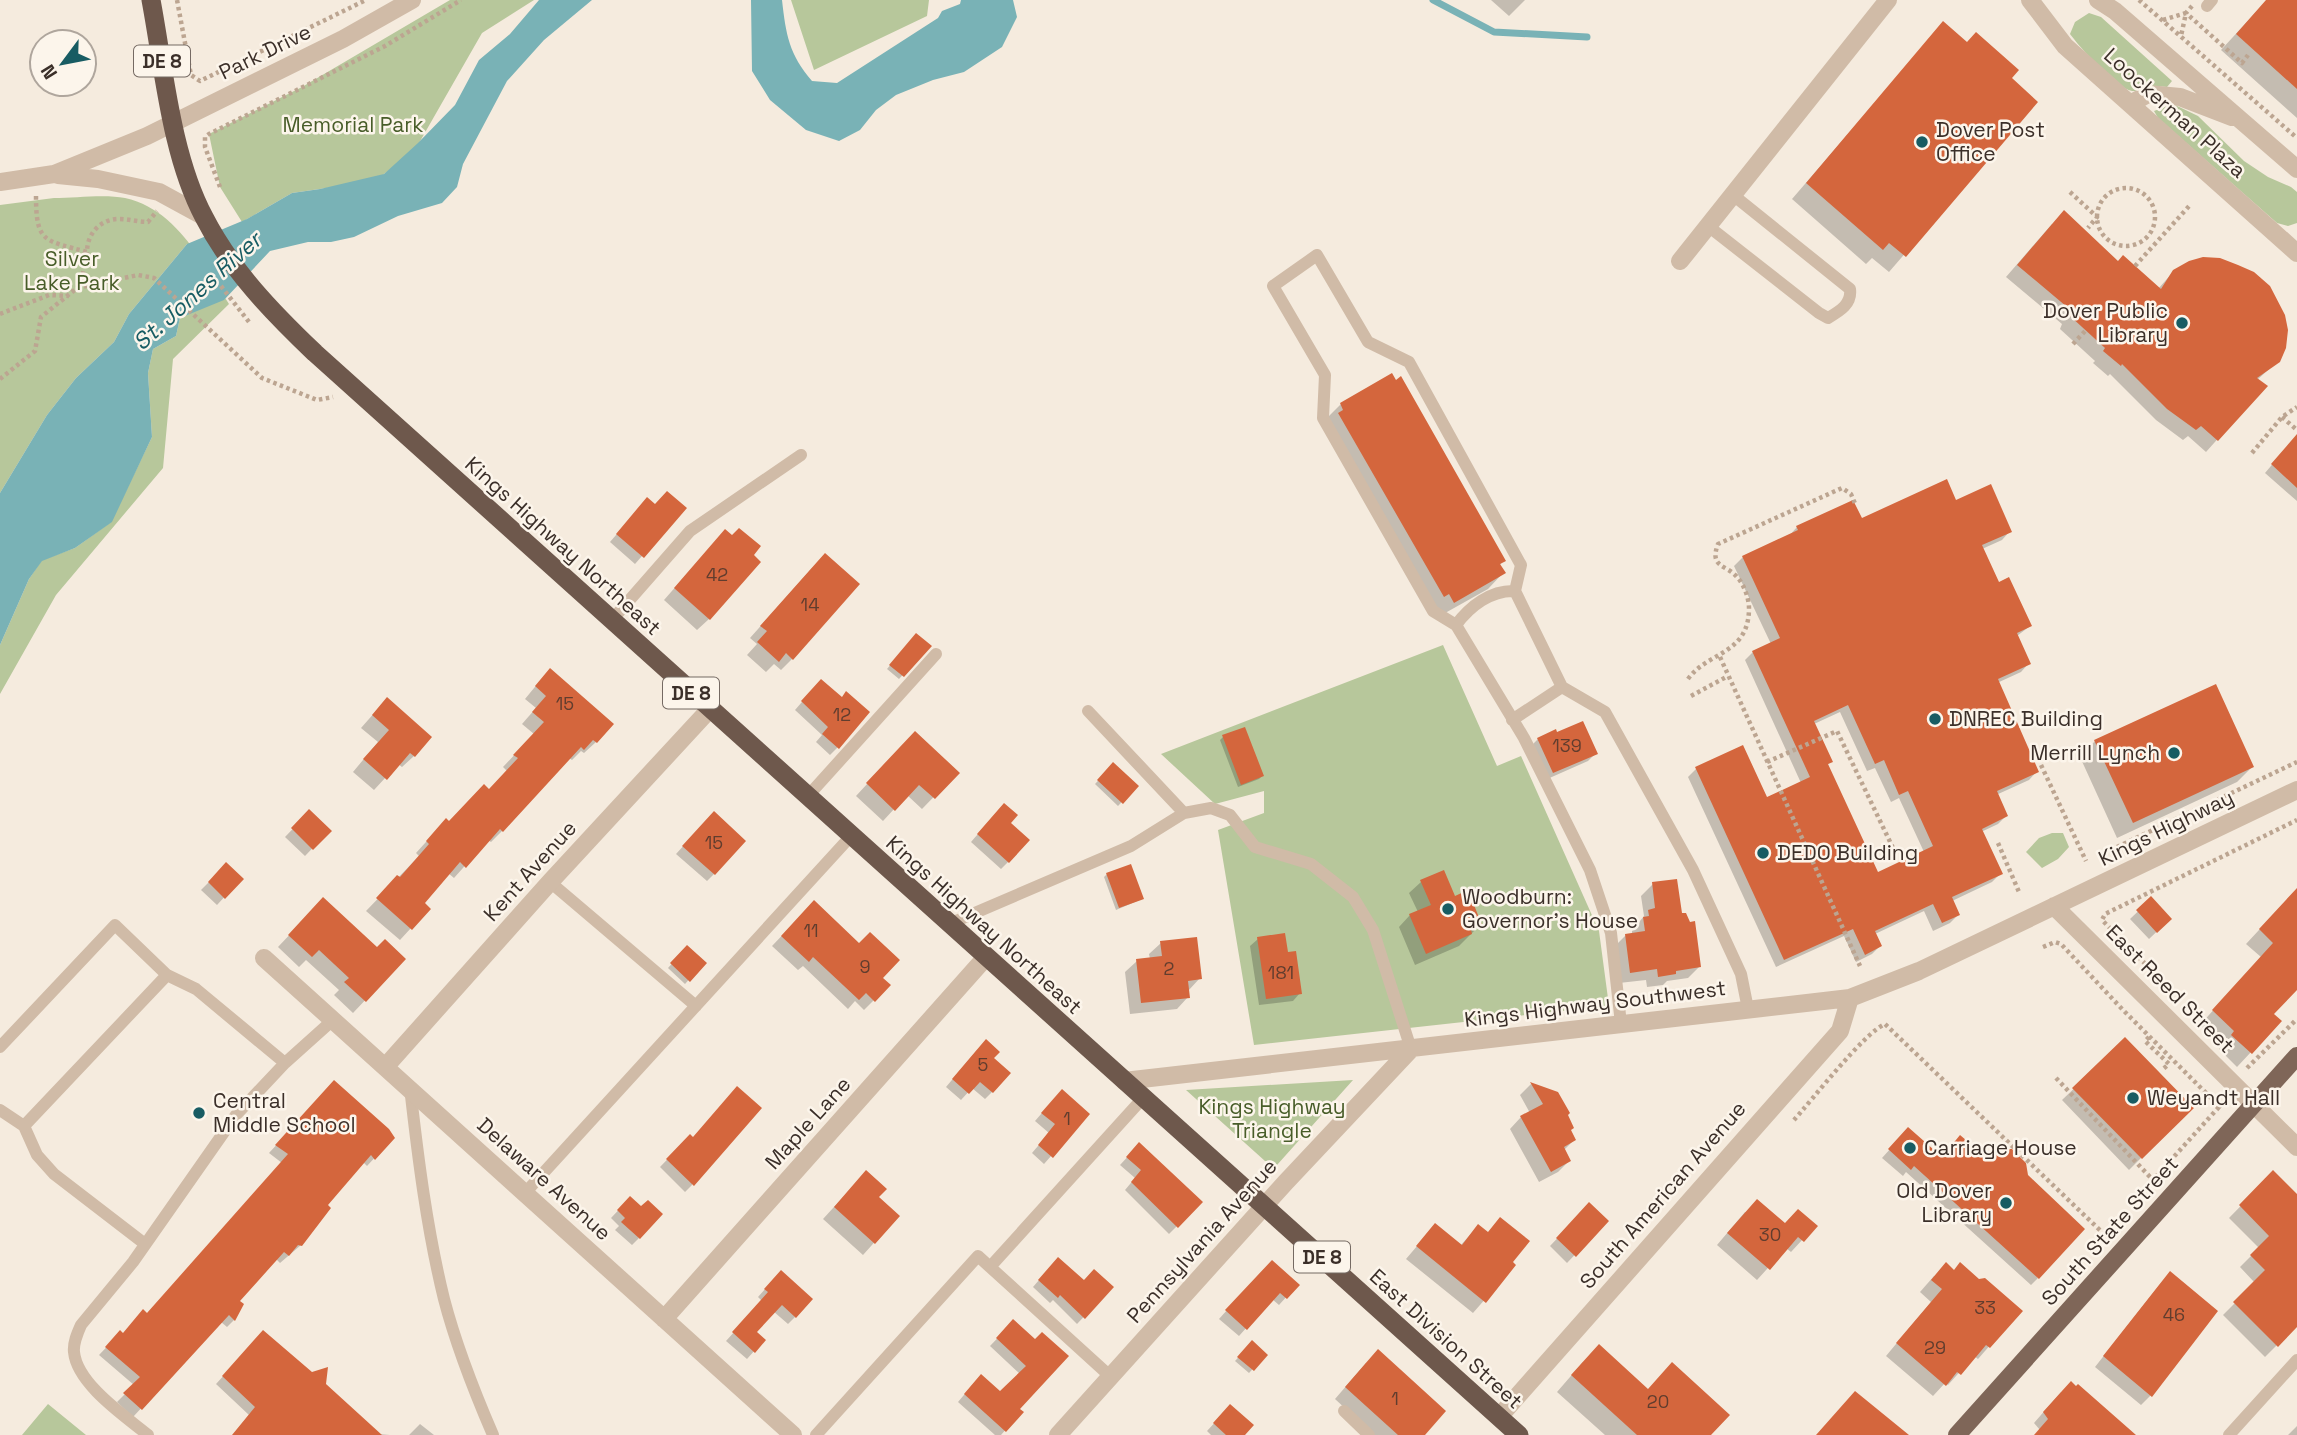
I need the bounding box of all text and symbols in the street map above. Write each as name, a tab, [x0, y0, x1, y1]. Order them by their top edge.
street label: Park Drive	[214, 18, 315, 85]
north arrow	[28, 28, 98, 98]
street label: Loockerman Plaza	[2099, 42, 2252, 184]
road number: DE 8	[134, 45, 190, 76]
text: N	[35, 60, 63, 84]
park label: Memorial Park	[283, 111, 424, 138]
place label: Dover Post Office	[1936, 116, 2045, 167]
marker: Dover Post Office	[1914, 134, 1930, 150]
water label: St. Jones River	[126, 224, 269, 357]
park label: Silver Lake Park	[24, 245, 120, 296]
place label: Dover Public Library	[2043, 297, 2168, 348]
marker: Dover Public Library	[2174, 315, 2190, 331]
street label: Kings Highway Northeast	[460, 450, 667, 641]
house number: 42	[706, 563, 728, 586]
house number: 14	[801, 593, 819, 616]
road number: DE 8	[663, 678, 719, 708]
house number: 15	[556, 692, 574, 715]
house number: 12	[833, 703, 851, 726]
place label: DNREC Building	[1949, 705, 2103, 732]
marker: DNREC Building	[1927, 711, 1943, 727]
house number: 139	[1552, 734, 1582, 757]
place label: Merrill Lynch	[2030, 739, 2160, 766]
marker: Merrill Lynch	[2166, 745, 2182, 761]
street label: Kings Highway	[2094, 783, 2238, 872]
street label: Kent Avenue	[477, 815, 582, 927]
street label: Kings Highway Northeast	[881, 829, 1088, 1020]
house number: 15	[705, 831, 723, 854]
place label: DEDO Building	[1777, 839, 1918, 866]
marker: DEDO Building	[1755, 845, 1771, 861]
place label: Woodburn: Governor's House	[1462, 883, 1638, 934]
marker: Woodburn: Governor's House	[1440, 901, 1456, 917]
house number: 11	[803, 919, 819, 942]
street label: East Reed Street	[2100, 919, 2240, 1059]
house number: 9	[859, 955, 871, 978]
house number: 2	[1164, 957, 1174, 980]
house number: 181	[1268, 961, 1294, 984]
street label: Kings Highway Southwest	[1463, 974, 1727, 1033]
house number: 5	[978, 1053, 988, 1076]
street label: Maple Lane	[759, 1071, 856, 1175]
place label: Weyandt Hall	[2147, 1084, 2280, 1111]
place label: Central Middle School	[213, 1087, 356, 1138]
marker: Weyandt Hall	[2125, 1090, 2141, 1106]
park label: Kings Highway Triangle	[1198, 1093, 1346, 1144]
street label: South American Avenue	[1574, 1095, 1752, 1294]
marker: Central Middle School	[191, 1105, 207, 1121]
house number: 1	[1063, 1107, 1071, 1130]
street label: Delaware Avenue	[472, 1111, 617, 1246]
place label: Carriage House	[1924, 1134, 2077, 1161]
marker: Carriage House	[1902, 1140, 1918, 1156]
street label: South State Street	[2035, 1150, 2184, 1311]
street label: Pennsylvania Avenue	[1121, 1153, 1283, 1328]
place label: Old Dover Library	[1896, 1177, 1992, 1228]
marker: Old Dover Library	[1998, 1195, 2014, 1211]
house number: 30	[1759, 1223, 1781, 1246]
road number: DE 8	[1294, 1242, 1350, 1273]
street label: East Division Street	[1364, 1263, 1529, 1415]
house number: 33	[1974, 1296, 1996, 1319]
house number: 46	[2163, 1303, 2185, 1326]
house number: 29	[1924, 1336, 1946, 1359]
house number: 1	[1391, 1387, 1399, 1410]
house number: 20	[1647, 1390, 1669, 1413]

